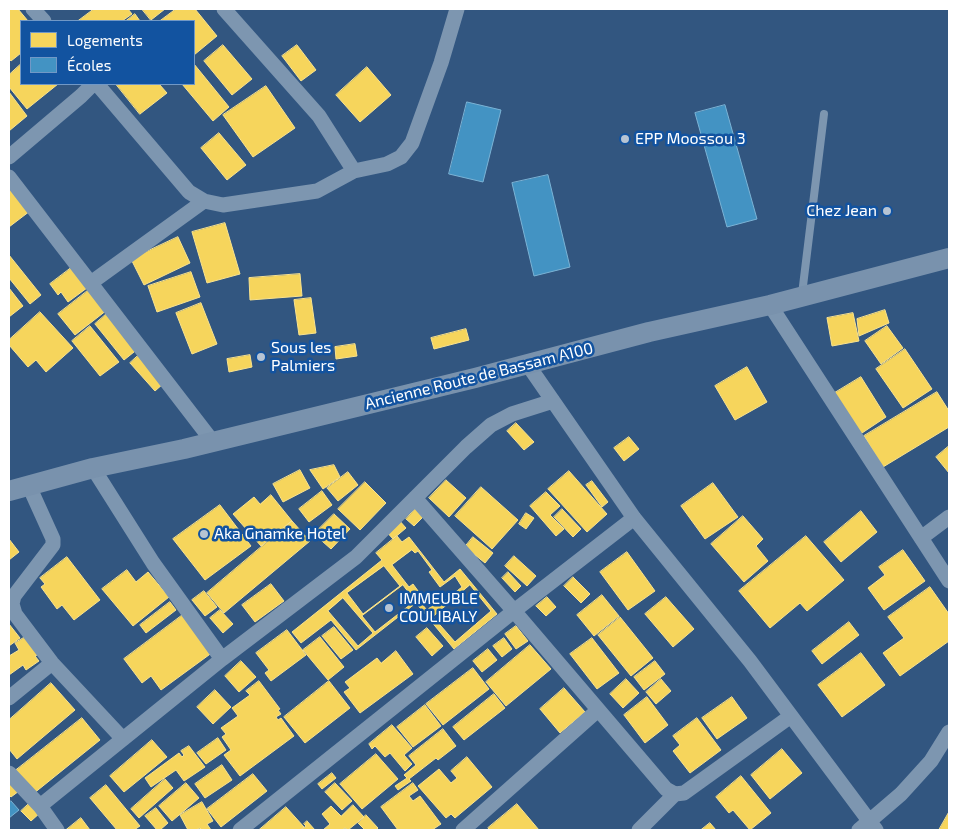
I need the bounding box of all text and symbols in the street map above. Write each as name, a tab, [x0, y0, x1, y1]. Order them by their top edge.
legend	[20, 20, 195, 85]
text: Logements	[67, 31, 143, 49]
text: Écoles	[67, 56, 111, 74]
place label: EPP Moossou 3	[635, 129, 746, 149]
marker: EPP Moossou 3	[619, 133, 631, 145]
place label: Chez Jean	[806, 201, 877, 221]
marker: Chez Jean	[881, 205, 893, 217]
place label: Sous les Palmiers	[271, 338, 335, 376]
street label: Ancienne Route de Bassam A100	[363, 338, 595, 414]
marker: Sous les Palmiers	[255, 351, 267, 363]
place label: Aka Gnamke Hotel	[214, 524, 346, 544]
marker: Aka Gnamke Hotel	[198, 528, 210, 540]
place label: IMMEUBLE COULIBALY	[399, 589, 478, 627]
marker: IMMEUBLE COULIBALY	[383, 602, 395, 614]

